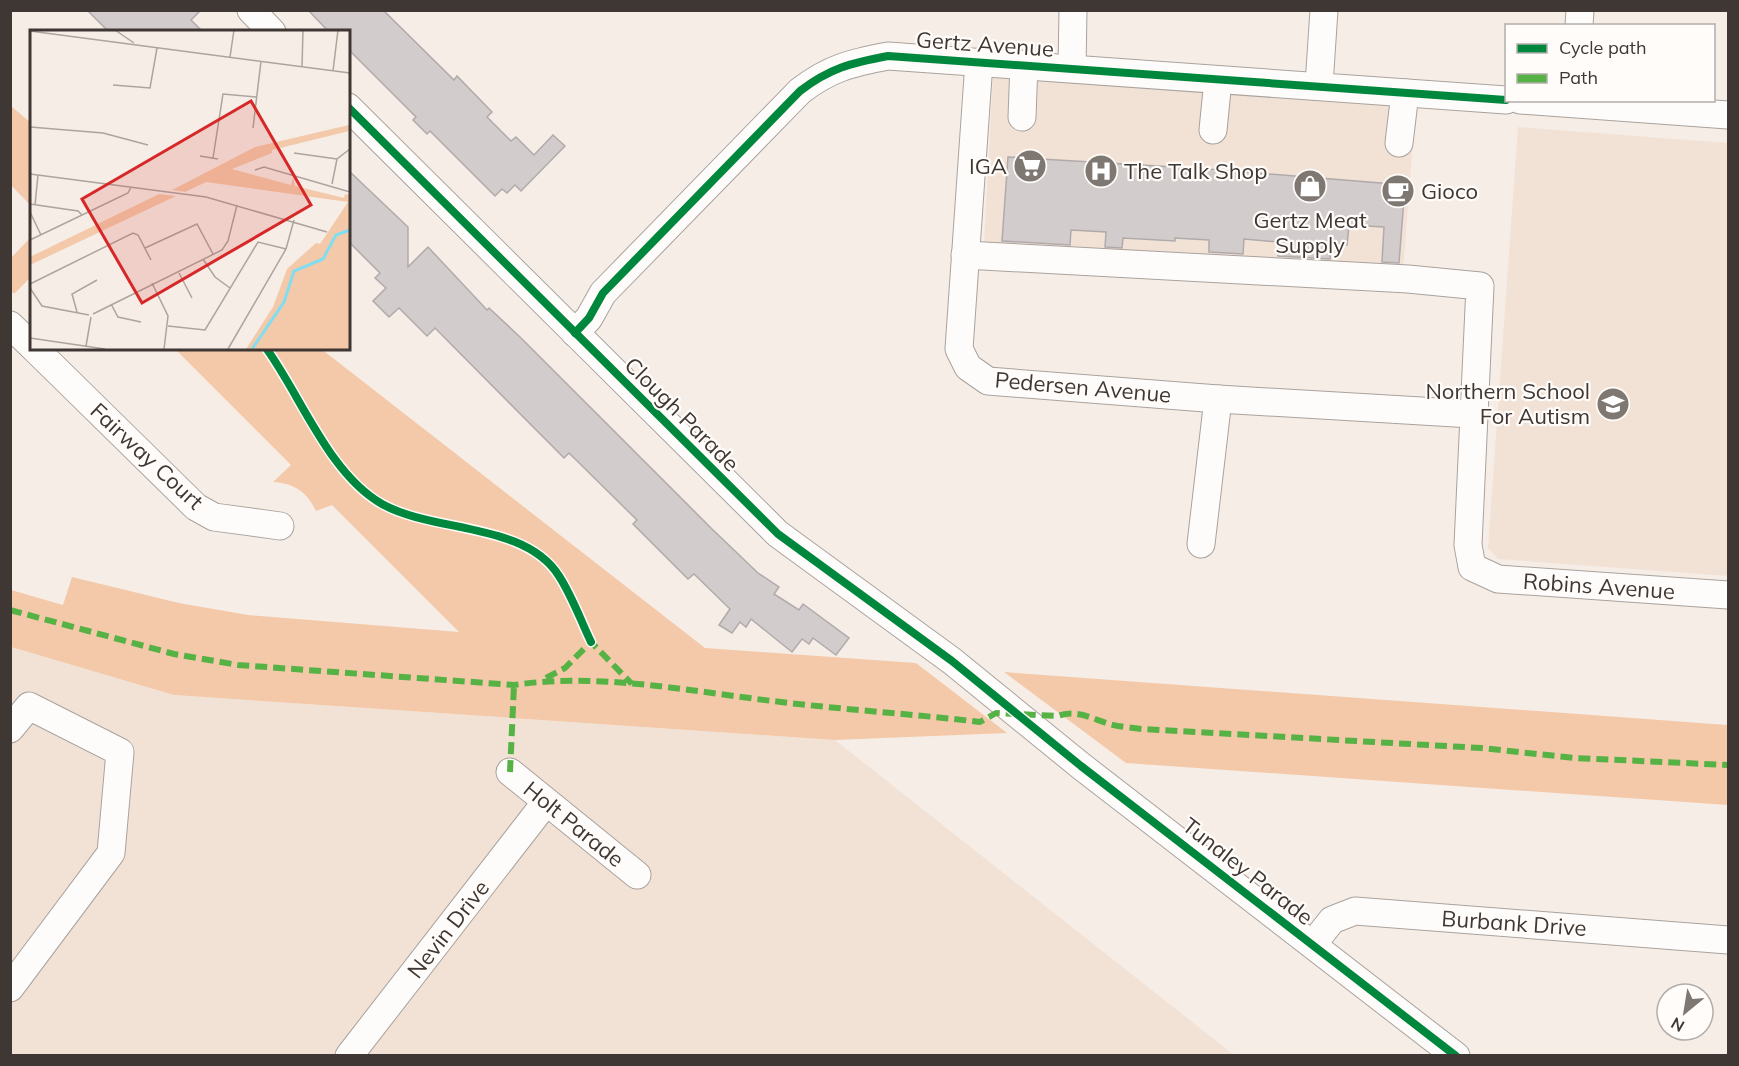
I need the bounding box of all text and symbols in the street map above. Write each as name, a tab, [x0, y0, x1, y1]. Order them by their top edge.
legend	[1505, 24, 1715, 102]
street label: Gertz Avenue	[915, 25, 1055, 63]
inset map	[30, 30, 350, 350]
text: Cycle path	[1559, 36, 1646, 59]
text: Path	[1559, 66, 1598, 89]
supermarket icon: IGA	[1012, 148, 1048, 184]
place label: IGA	[969, 152, 1007, 180]
hospital icon: The Talk Shop	[1083, 153, 1119, 189]
place label: The Talk Shop	[1124, 157, 1267, 185]
shop icon: Gertz Meat Supply	[1292, 168, 1328, 204]
cafe icon: Gioco	[1380, 173, 1416, 209]
place label: Gioco	[1421, 177, 1478, 205]
place label: Gertz Meat Supply	[1253, 206, 1367, 259]
street label: Clough Parade	[619, 351, 745, 477]
street label: Pedersen Avenue	[994, 365, 1172, 409]
place label: Northern School For Autism	[1425, 377, 1590, 430]
school or university icon: Northern School For Autism	[1595, 386, 1631, 422]
street label: Fairway Court	[85, 397, 209, 516]
street label: Robins Avenue	[1522, 567, 1676, 605]
street label: Holt Parade	[518, 775, 630, 873]
street label: Tunaley Parade	[1177, 811, 1319, 931]
street label: Nevin Drive	[401, 874, 495, 984]
street label: Burbank Drive	[1441, 904, 1587, 942]
north arrow	[1655, 982, 1715, 1042]
text: N	[1667, 1013, 1688, 1037]

